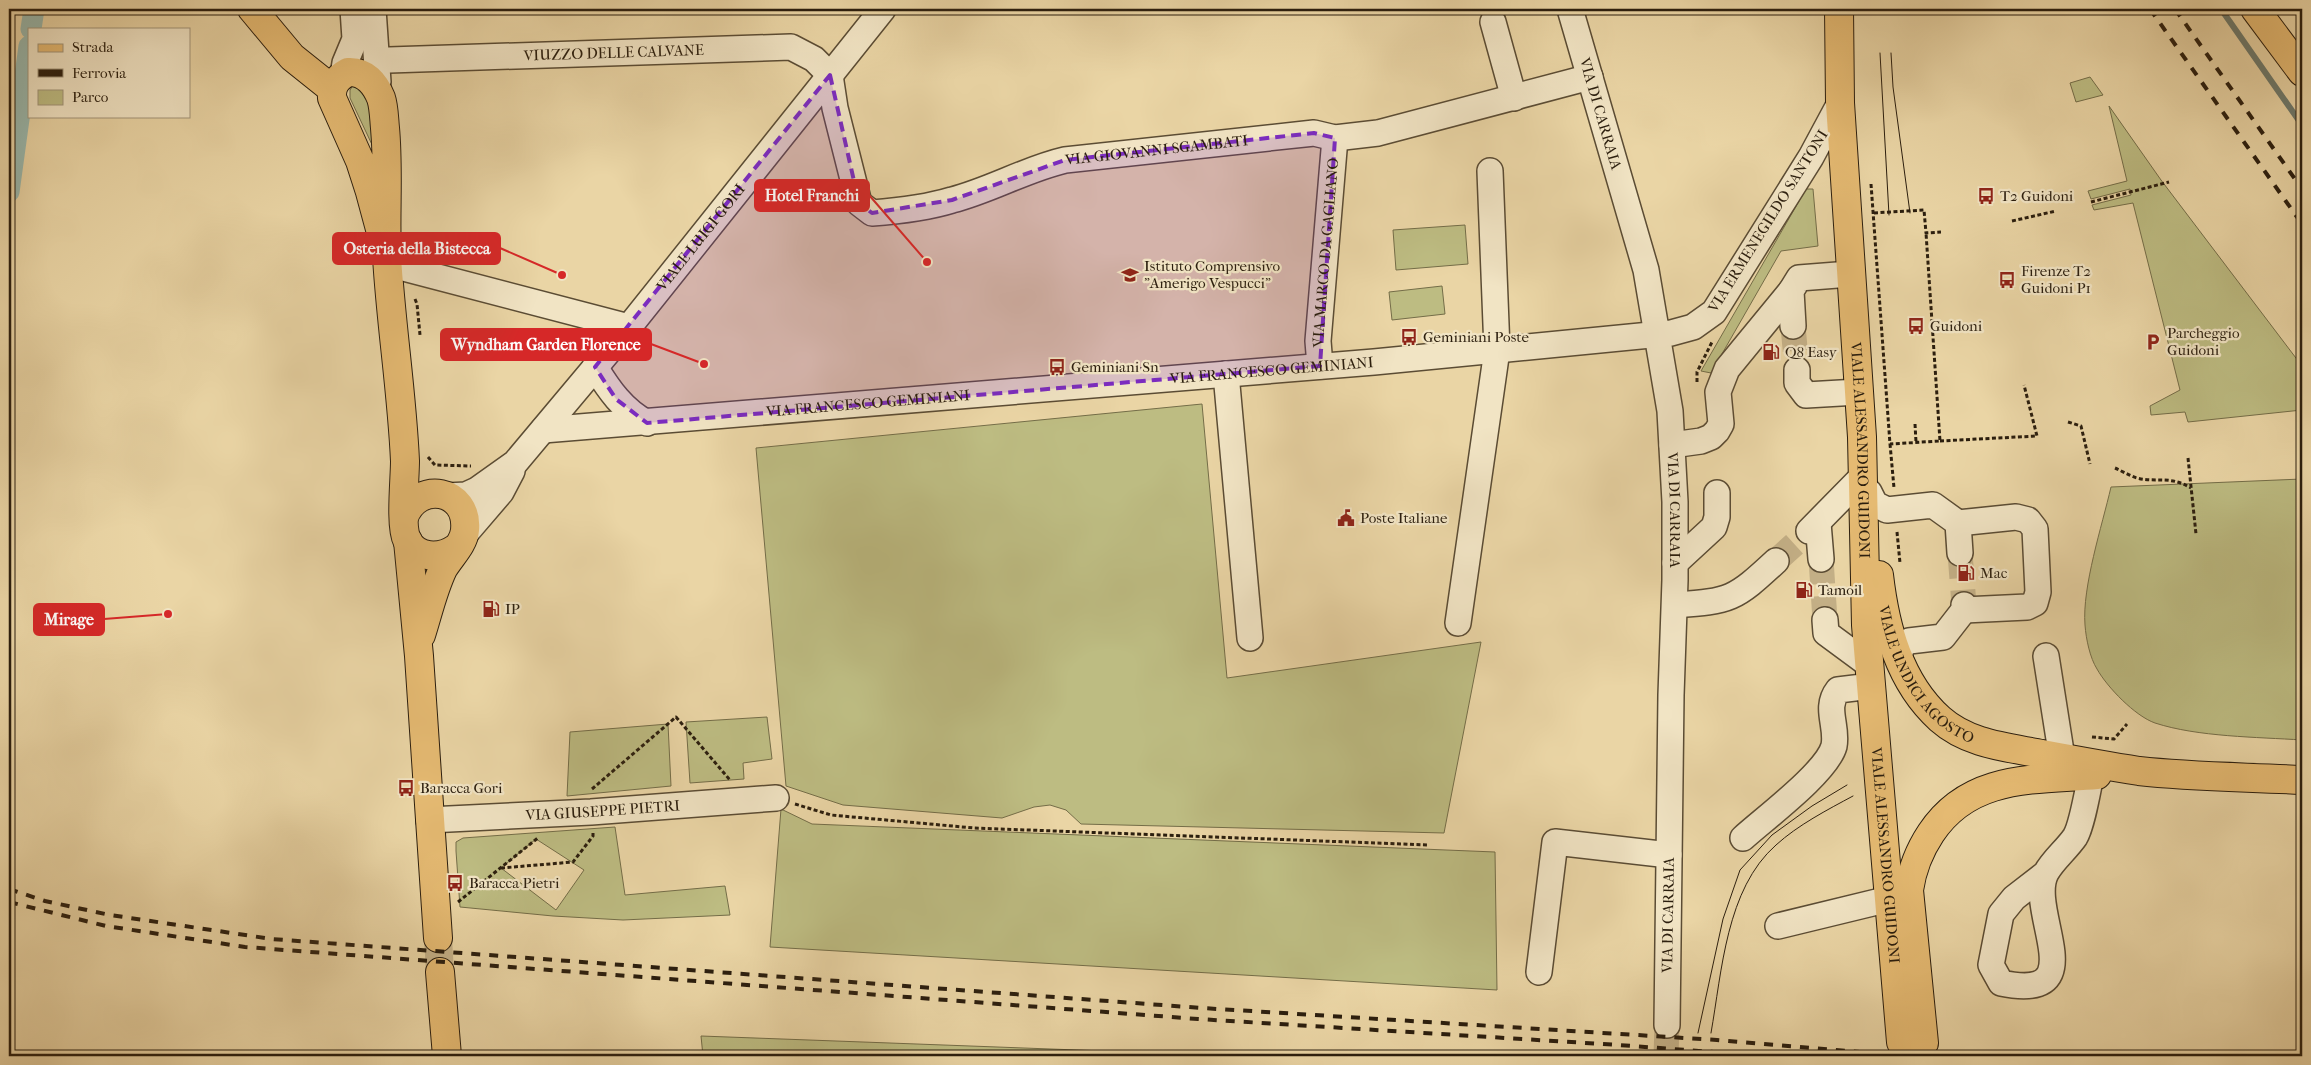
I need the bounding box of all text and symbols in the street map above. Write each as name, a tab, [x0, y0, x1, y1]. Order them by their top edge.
legend	[28, 28, 190, 118]
text: Strada	[72, 38, 115, 56]
street label: VIUZZO DELLE CALVANE	[522, 41, 704, 65]
street label: VIA DI CARRAIA	[1575, 55, 1625, 172]
text: Ferrovia	[72, 64, 127, 82]
text: Parco	[72, 88, 109, 106]
street label: VIA ERMENEGILDO SANTONI	[1704, 126, 1832, 316]
street label: VIA GIOVANNI SGAMBATI	[1063, 131, 1249, 169]
street label: VIA MARCO DA GAGLIANO	[1309, 157, 1342, 349]
street label: VIALE LUIGI GORI	[652, 180, 749, 295]
callout: Hotel Franchi	[755, 180, 869, 211]
text: Hotel Franchi	[765, 186, 860, 205]
bus stop icon: T2 Guidoni	[1976, 186, 1996, 206]
place label: T2 Guidoni	[2000, 187, 2074, 205]
callout: Osteria della Bistecca	[333, 233, 500, 264]
text: Osteria della Bistecca	[344, 239, 491, 258]
place label: Istituto Comprensivo "Amerigo Vespucci"	[1144, 257, 1281, 292]
place label: Firenze T2 Guidoni P1	[2021, 262, 2091, 297]
school or university icon: Istituto Comprensivo "Amerigo Vespucci"	[1120, 265, 1140, 285]
bus stop icon: Firenze T2 Guidoni P1	[1997, 270, 2017, 290]
bus stop icon: Guidoni	[1906, 316, 1926, 336]
place label: Guidoni	[1930, 317, 1983, 335]
place label: Parcheggio Guidoni	[2167, 324, 2240, 359]
bus stop icon: Geminiani Poste	[1399, 327, 1419, 347]
place label: Geminiani Poste	[1423, 328, 1530, 346]
callout: Wyndham Garden Florence	[441, 329, 651, 360]
parking icon: Parcheggio Guidoni	[2143, 332, 2163, 352]
text: Wyndham Garden Florence	[450, 335, 641, 355]
street label: VIALE ALESSANDRO GUIDONI	[1847, 341, 1874, 559]
fuel station icon: Q8 Easy	[1761, 342, 1781, 362]
place label: Q8 Easy	[1785, 343, 1838, 361]
street label: VIA FRANCESCO GEMINIANI	[1168, 353, 1374, 388]
bus stop icon: Geminiani Sn	[1047, 357, 1067, 377]
place label: Geminiani Sn	[1071, 358, 1159, 376]
street label: VIA FRANCESCO GEMINIANI	[764, 386, 971, 421]
street label: VIA DI CARRAIA	[1663, 451, 1684, 568]
public building icon: Poste Italiane	[1336, 508, 1356, 528]
place label: Poste Italiane	[1360, 509, 1448, 527]
fuel station icon: Mac	[1956, 563, 1976, 583]
place label: Mac	[1980, 564, 2008, 582]
fuel station icon: Tamoil	[1794, 580, 1814, 600]
place label: Tamoil	[1818, 581, 1862, 599]
fuel station icon: IP	[481, 599, 501, 619]
place label: IP	[505, 600, 520, 618]
street label: VIALE UNDICI AGOSTO	[1875, 603, 1977, 747]
callout: Mirage	[34, 604, 104, 635]
text: Mirage	[43, 610, 94, 630]
street label: VIALE ALESSANDRO GUIDONI	[1867, 746, 1903, 964]
bus stop icon: Baracca Gori	[396, 778, 416, 798]
place label: Baracca Gori	[420, 779, 503, 797]
street label: VIA GIUSEPPE PIETRI	[524, 796, 681, 824]
street label: VIA DI CARRAIA	[1658, 857, 1678, 974]
bus stop icon: Baracca Pietri	[445, 873, 465, 893]
place label: Baracca Pietri	[469, 874, 560, 892]

